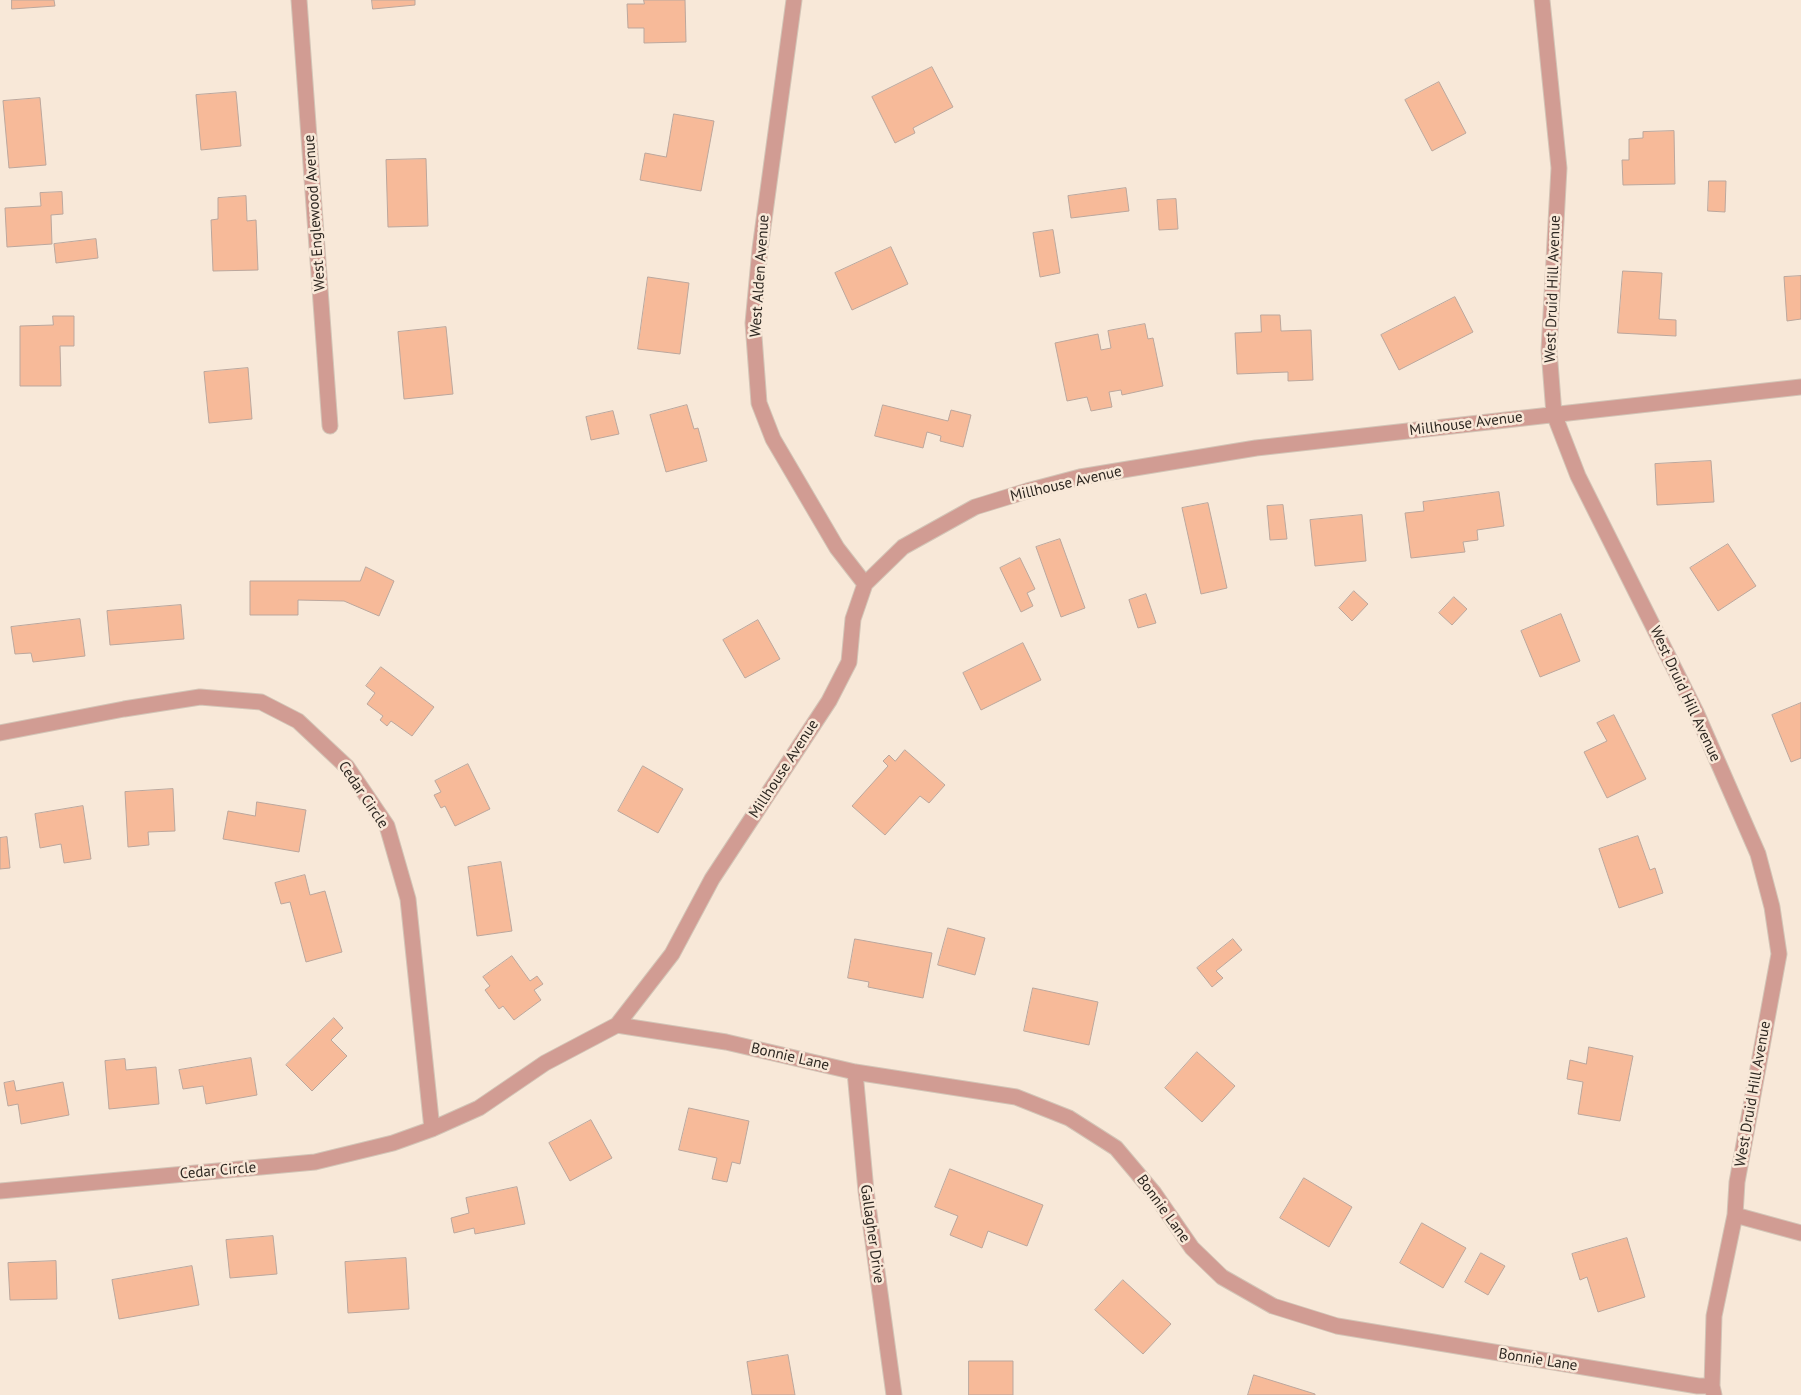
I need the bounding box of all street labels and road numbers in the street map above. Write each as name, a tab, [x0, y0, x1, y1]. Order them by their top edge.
street label: West Englewood Avenue	[301, 134, 329, 292]
street label: West Alden Avenue	[747, 214, 773, 338]
street label: West Druid Hill Avenue	[1541, 215, 1565, 363]
street label: Millhouse Avenue	[1408, 408, 1524, 440]
street label: Millhouse Avenue	[1009, 462, 1123, 506]
street label: West Druid Hill Avenue	[1646, 623, 1724, 765]
street label: Millhouse Avenue	[745, 716, 823, 822]
street label: Cedar Circle	[334, 758, 392, 832]
street label: West Druid Hill Avenue	[1731, 1020, 1775, 1168]
street label: Bonnie Lane	[749, 1039, 831, 1075]
street label: Cedar Circle	[179, 1159, 257, 1183]
street label: Bonnie Lane	[1132, 1172, 1194, 1246]
street label: Gallagher Drive	[856, 1184, 888, 1284]
street label: Bonnie Lane	[1497, 1345, 1579, 1375]

